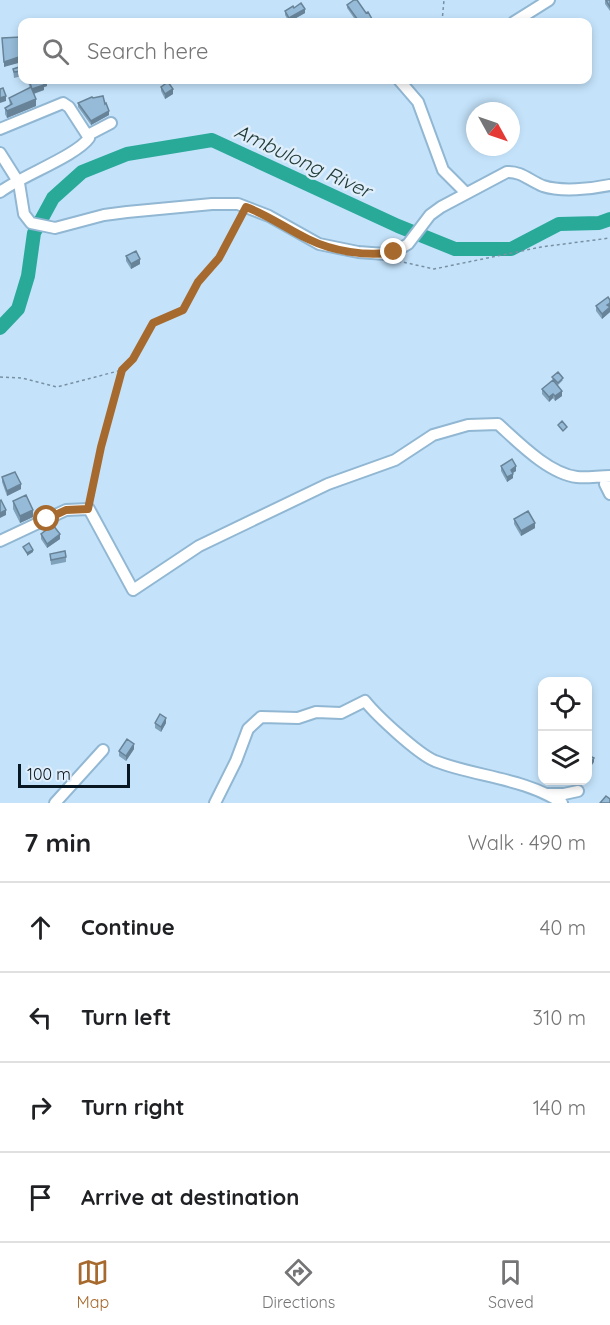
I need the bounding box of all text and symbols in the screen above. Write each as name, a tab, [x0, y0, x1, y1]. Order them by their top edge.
search box	[18, 18, 592, 84]
icon: search	[39, 35, 72, 68]
text: Search here	[87, 37, 208, 65]
north arrow	[466, 102, 520, 156]
water label: Ambulong River	[231, 118, 378, 204]
route end	[380, 238, 406, 264]
route start	[33, 505, 59, 531]
map controls	[538, 677, 592, 785]
button: locate	[538, 677, 592, 731]
button: layers	[538, 731, 592, 785]
scale bar	[18, 761, 130, 788]
text: 100 m	[27, 764, 71, 784]
text: 7 min	[24, 826, 91, 859]
text: Walk · 490 m	[468, 830, 586, 855]
icon: ahead	[24, 911, 57, 944]
text: Continue	[81, 913, 175, 941]
text: 40 m	[540, 915, 586, 940]
icon: left	[24, 1001, 57, 1034]
text: Turn left	[81, 1003, 171, 1031]
text: 310 m	[533, 1005, 586, 1030]
icon: right	[24, 1091, 57, 1124]
text: Turn right	[81, 1093, 185, 1121]
text: 140 m	[533, 1095, 586, 1120]
icon: arrive	[24, 1181, 57, 1214]
text: Arrive at destination	[81, 1183, 299, 1211]
tab: Map	[76, 1256, 109, 1312]
tab: Directions	[262, 1256, 335, 1312]
tab: Saved	[488, 1256, 534, 1312]

